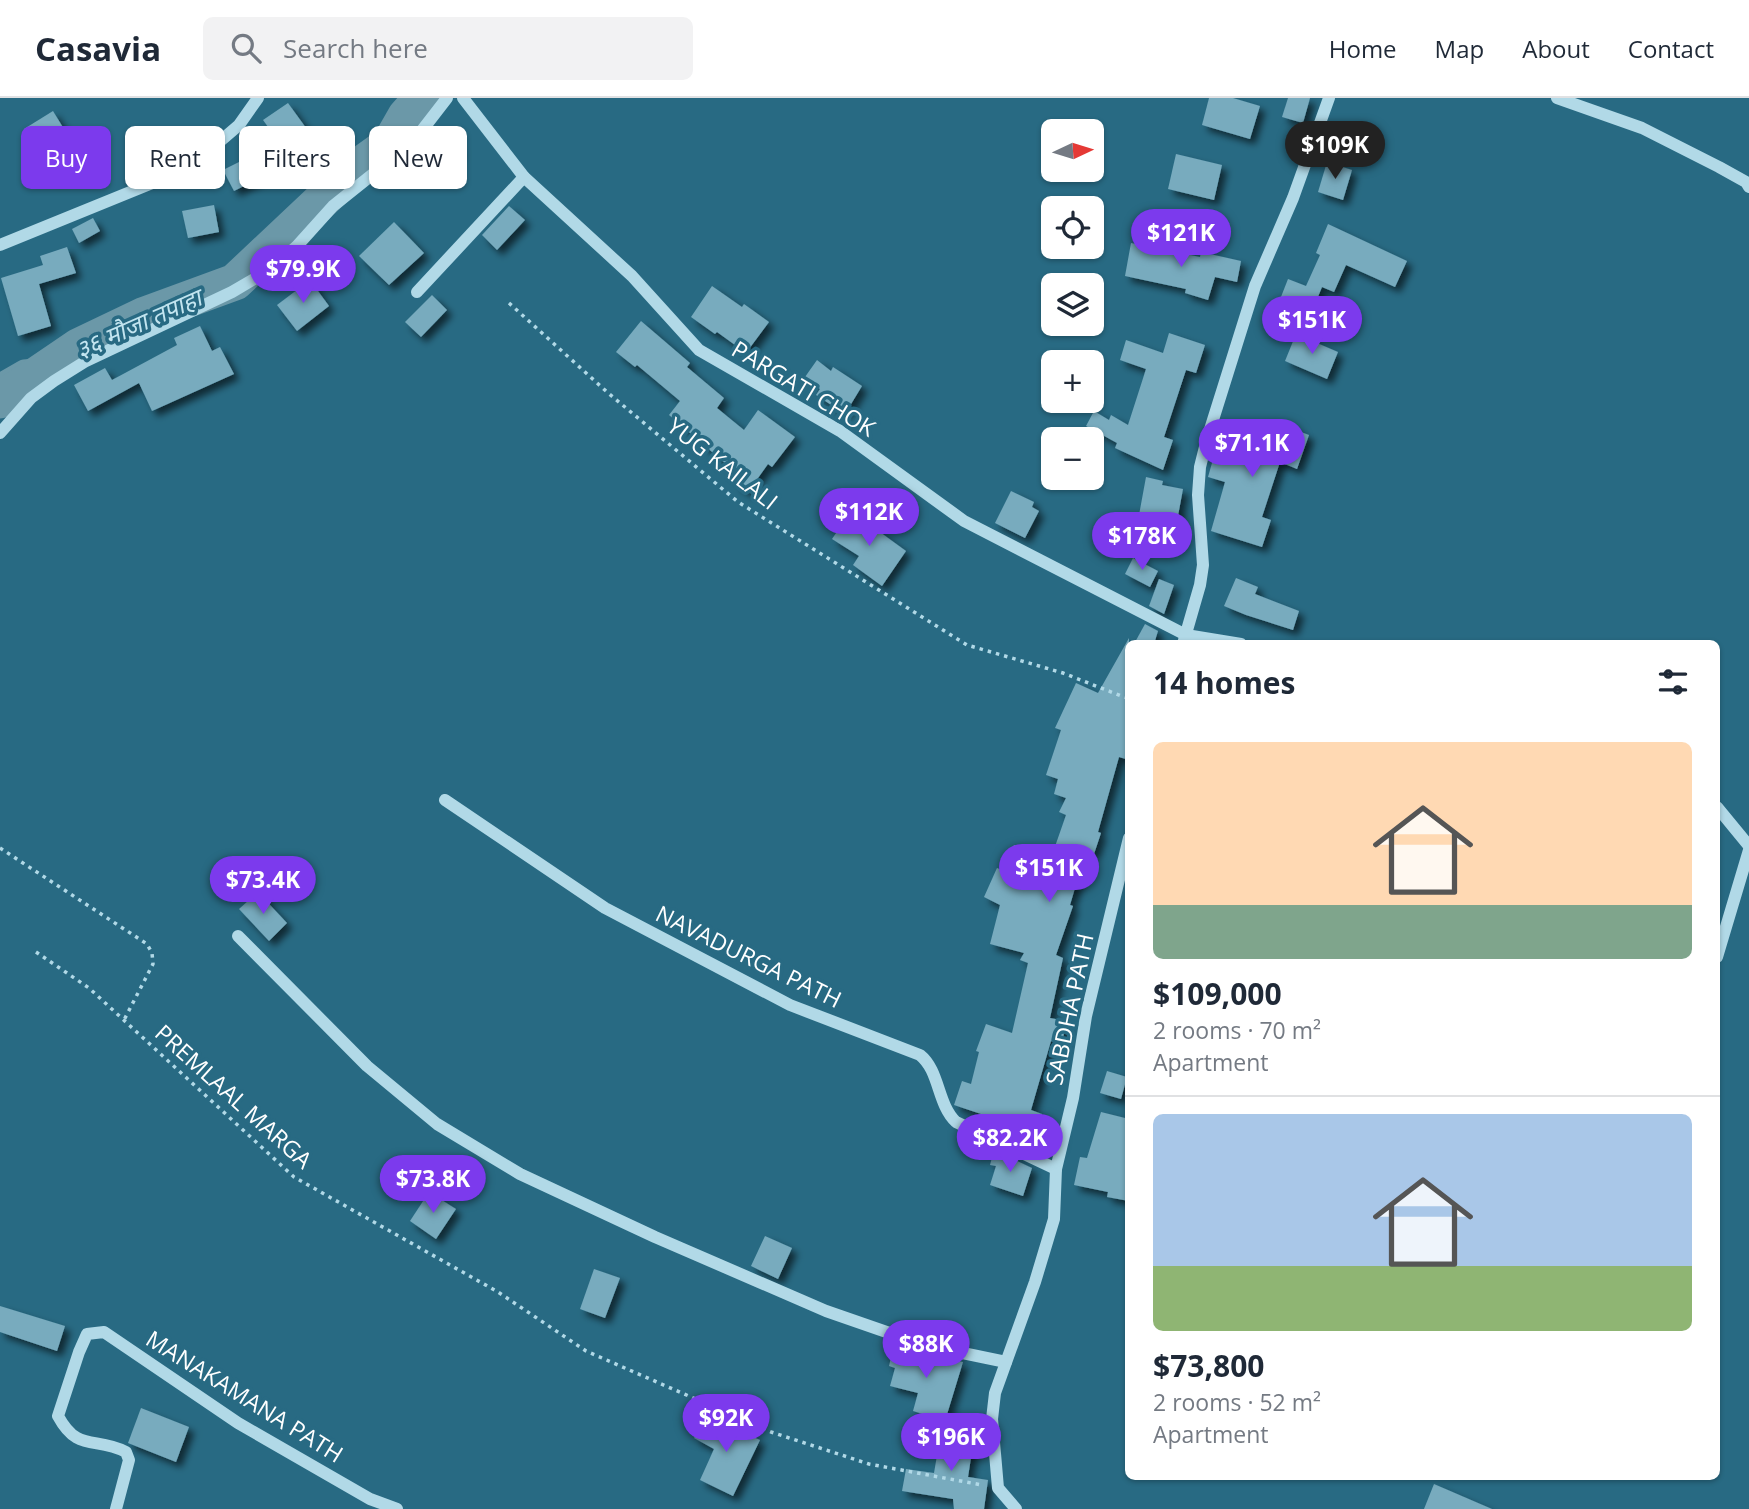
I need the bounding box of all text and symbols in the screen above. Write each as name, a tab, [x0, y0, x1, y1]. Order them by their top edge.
search box	[203, 17, 693, 80]
text: Casavia	[35, 26, 161, 71]
icon: search	[227, 29, 265, 67]
text: Search here	[283, 30, 428, 66]
text: Home	[1329, 32, 1397, 65]
text: Map	[1435, 32, 1484, 65]
text: About	[1522, 32, 1590, 65]
text: Contact	[1628, 32, 1714, 65]
north arrow	[1041, 119, 1104, 182]
map controls	[1041, 119, 1104, 490]
pin: $109K	[1286, 122, 1384, 181]
chip: Buy	[21, 126, 111, 189]
chip: Rent	[125, 126, 225, 189]
chip: Filters	[239, 126, 355, 189]
chip: New	[369, 126, 467, 189]
text: $109K	[1301, 128, 1369, 160]
button: locate	[1041, 196, 1104, 259]
pin: $121K	[1132, 209, 1230, 269]
text: $121K	[1147, 216, 1215, 248]
pin: $79.9K	[246, 246, 360, 305]
text: $79.9K	[266, 252, 340, 284]
button: layers	[1041, 273, 1104, 336]
water label: ३६ मौजा तपाहा	[70, 279, 211, 365]
pin: $151K	[1263, 296, 1361, 356]
text: $151K	[1278, 303, 1346, 335]
street label: PARGATI CHOK	[726, 332, 883, 444]
button: +	[1041, 350, 1104, 413]
street label: YUG KAILALI	[661, 410, 785, 516]
pin: $71.1K	[1195, 420, 1309, 479]
text: $71.1K	[1215, 426, 1289, 458]
button: −	[1041, 427, 1104, 490]
pin: $112K	[820, 489, 918, 548]
text: $112K	[835, 495, 903, 527]
pin: $178K	[1093, 512, 1191, 572]
text: $178K	[1108, 519, 1176, 551]
text: 14 homes	[1153, 662, 1296, 703]
icon: filters	[1654, 663, 1692, 701]
icon: home	[1360, 787, 1486, 913]
pin: $151K	[1000, 844, 1098, 904]
text: $151K	[1015, 851, 1083, 883]
pin: $73.4K	[206, 856, 320, 916]
text: $73.4K	[226, 863, 300, 895]
street label: NAVADURGA PATH	[651, 897, 847, 1015]
street label: SABDHA PATH	[1037, 930, 1101, 1088]
text: $109,000	[1153, 973, 1282, 1014]
text: 2 rooms · 70 m²	[1153, 1014, 1321, 1046]
street label: PREMLAAL MARGA	[149, 1017, 320, 1176]
text: Apartment	[1153, 1046, 1269, 1078]
pin: $82.2K	[953, 1114, 1067, 1174]
text: $82.2K	[973, 1121, 1047, 1153]
pin: $73.8K	[376, 1156, 490, 1215]
icon: home	[1360, 1159, 1486, 1285]
text: $73.8K	[396, 1162, 470, 1194]
pin: $88K	[885, 1320, 967, 1380]
street label: MANAKAMANA PATH	[140, 1322, 350, 1470]
text: $88K	[899, 1327, 953, 1359]
text: $73,800	[1153, 1345, 1264, 1386]
text: 2 rooms · 52 m²	[1153, 1386, 1321, 1418]
pin: $92K	[685, 1394, 767, 1454]
text: $92K	[699, 1401, 753, 1433]
pin: $196K	[902, 1414, 1000, 1473]
text: Apartment	[1153, 1418, 1269, 1450]
text: $196K	[917, 1420, 985, 1452]

